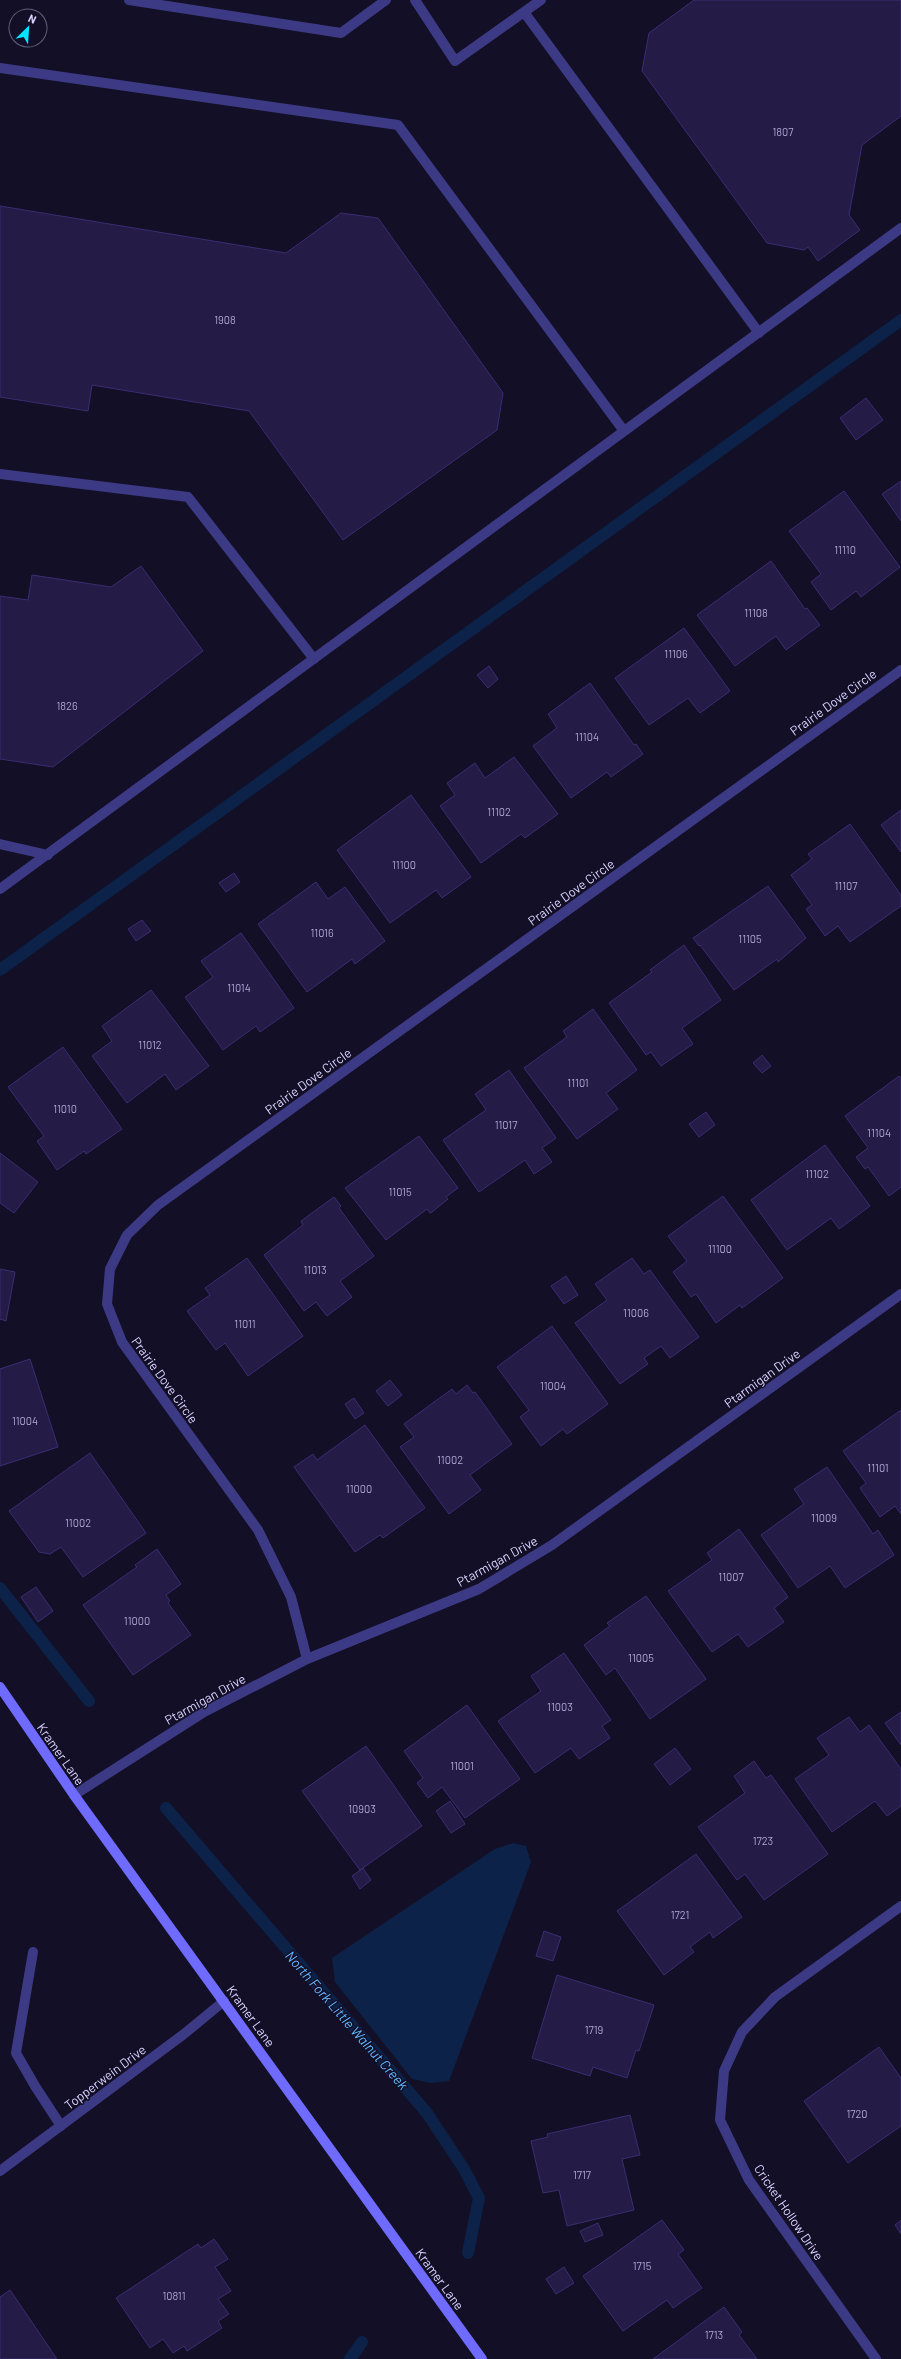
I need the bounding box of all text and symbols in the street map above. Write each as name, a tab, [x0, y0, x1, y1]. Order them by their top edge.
north arrow	[8, 8, 48, 48]
text: N	[26, 11, 39, 26]
house number: 1807	[773, 125, 794, 138]
house number: 1908	[214, 313, 236, 326]
house number: 11110	[834, 543, 856, 556]
house number: 11108	[744, 606, 768, 619]
house number: 11106	[664, 647, 688, 660]
street label: Prairie Dove Circle	[787, 665, 879, 739]
house number: 1826	[56, 699, 78, 712]
house number: 11104	[575, 730, 599, 743]
house number: 11102	[487, 805, 511, 818]
street label: Prairie Dove Circle	[525, 855, 617, 929]
house number: 11100	[392, 858, 416, 871]
house number: 11107	[834, 879, 858, 892]
house number: 11016	[310, 926, 334, 939]
house number: 11105	[738, 932, 762, 945]
house number: 11014	[227, 981, 251, 994]
house number: 11012	[138, 1038, 162, 1051]
street label: Prairie Dove Circle	[262, 1044, 354, 1118]
house number: 11101	[567, 1076, 589, 1089]
house number: 11010	[53, 1102, 77, 1115]
house number: 11017	[495, 1118, 517, 1131]
house number: 11104	[867, 1126, 891, 1139]
house number: 11102	[805, 1167, 829, 1180]
house number: 11015	[388, 1185, 412, 1198]
house number: 11100	[708, 1242, 732, 1255]
house number: 11013	[303, 1263, 327, 1276]
house number: 11006	[623, 1306, 649, 1319]
house number: 11011	[234, 1317, 256, 1330]
street label: Prairie Dove Circle	[128, 1334, 202, 1426]
street label: Ptarmigan Drive	[721, 1345, 803, 1411]
house number: 11004	[540, 1379, 566, 1392]
house number: 11004	[12, 1414, 38, 1427]
house number: 11002	[437, 1453, 463, 1466]
house number: 11101	[867, 1461, 889, 1474]
house number: 11000	[346, 1482, 372, 1495]
house number: 11009	[811, 1511, 837, 1524]
house number: 11002	[65, 1516, 91, 1529]
street label: Ptarmigan Drive	[454, 1532, 540, 1590]
house number: 11007	[718, 1570, 744, 1583]
house number: 11000	[124, 1614, 150, 1627]
house number: 11005	[628, 1651, 654, 1664]
street label: Ptarmigan Drive	[162, 1670, 248, 1728]
house number: 11003	[547, 1700, 573, 1713]
street label: Kramer Lane	[34, 1720, 88, 1788]
house number: 11001	[450, 1759, 474, 1772]
house number: 10903	[348, 1802, 376, 1815]
house number: 1723	[753, 1834, 773, 1847]
house number: 1721	[671, 1908, 689, 1921]
water label: North Fork Little Walnut Creek	[282, 1947, 412, 2093]
street label: Kramer Lane	[223, 1982, 279, 2050]
house number: 1719	[585, 2023, 604, 2036]
street label: Topperwein Drive	[61, 2041, 149, 2113]
house number: 1720	[846, 2107, 868, 2120]
street label: Cricket Hollow Drive	[751, 2161, 827, 2263]
house number: 1717	[573, 2168, 591, 2181]
street label: Kramer Lane	[412, 2245, 468, 2313]
house number: 1715	[633, 2259, 652, 2272]
house number: 10811	[162, 2289, 186, 2302]
house number: 1713	[705, 2328, 723, 2341]

